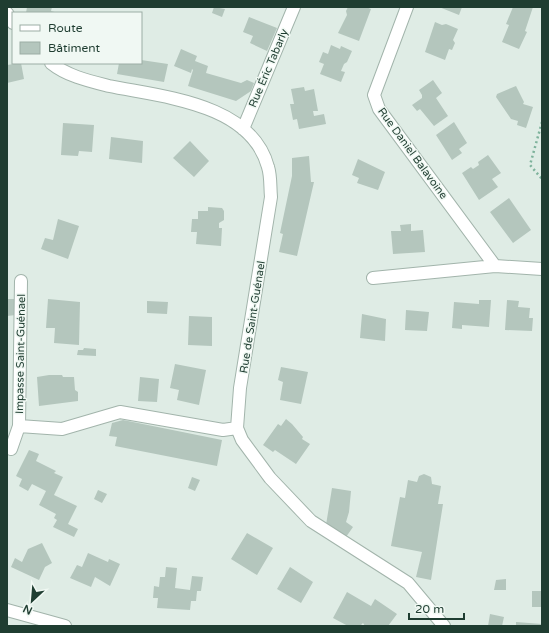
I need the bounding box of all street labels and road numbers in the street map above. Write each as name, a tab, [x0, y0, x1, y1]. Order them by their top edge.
street label: Rue Éric Tabarly	[245, 26, 291, 109]
street label: Rue Daniel Balavoine	[375, 105, 450, 202]
street label: Rue de Saint-Guénael	[237, 260, 268, 374]
street label: Impasse Saint-Guénael	[13, 294, 28, 414]

